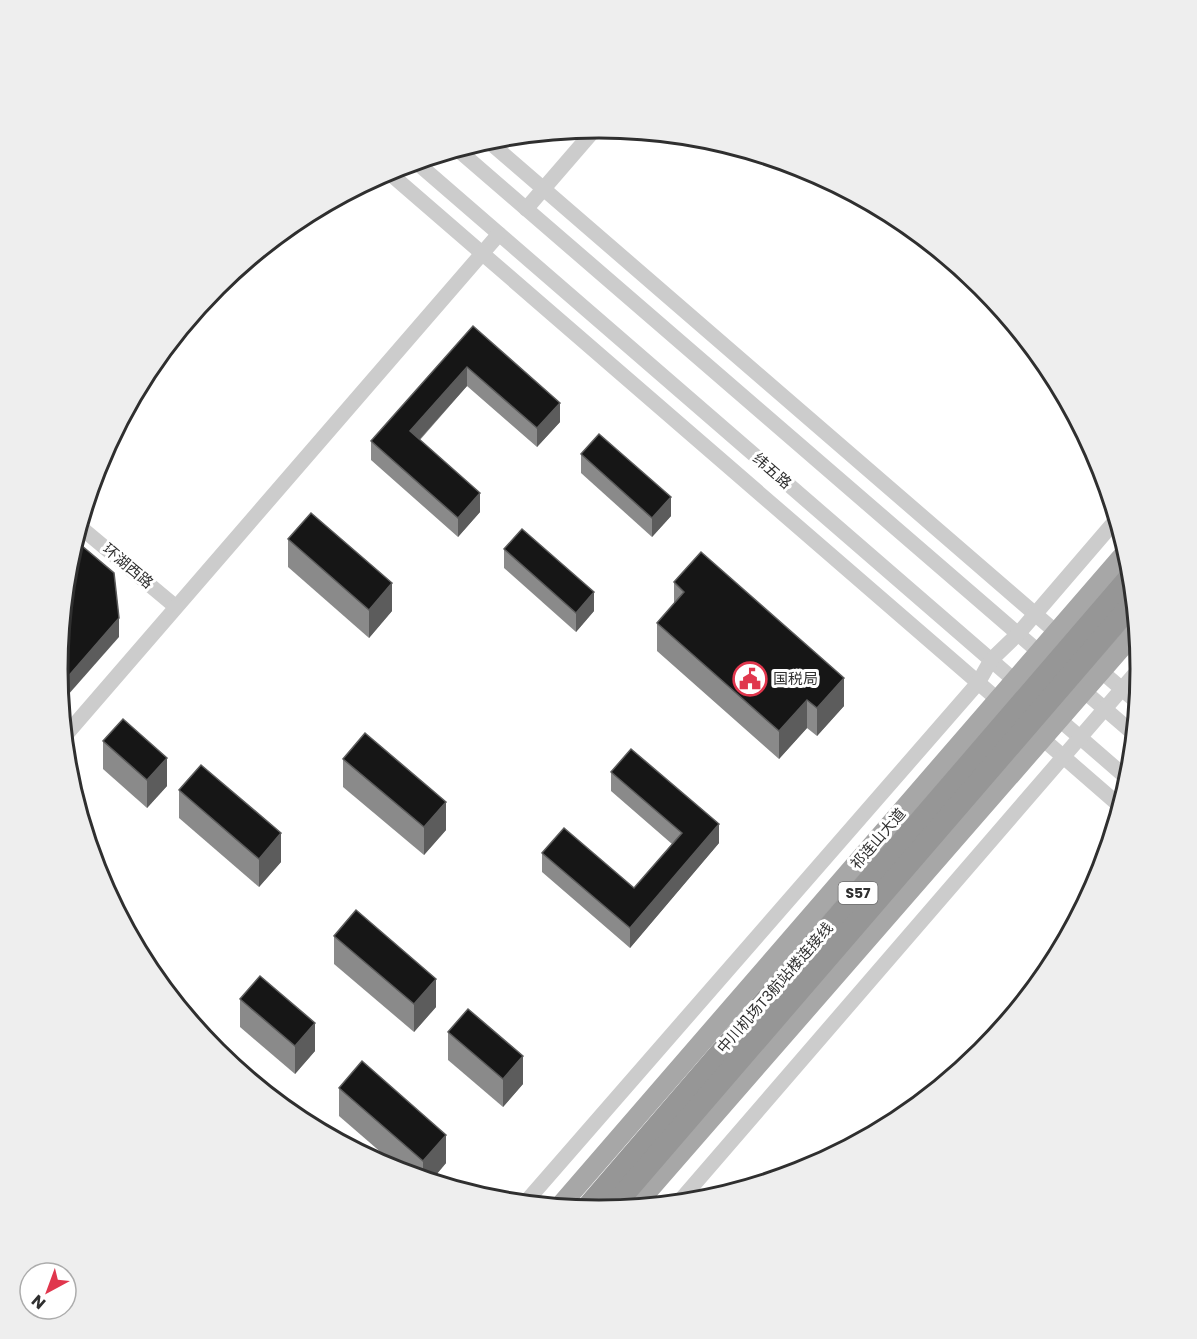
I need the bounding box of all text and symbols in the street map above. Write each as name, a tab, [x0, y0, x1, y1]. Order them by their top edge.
street label: 纬五路	[748, 448, 796, 493]
street label: 环湖西路	[99, 538, 158, 593]
public building icon: 国税局	[732, 661, 768, 697]
place label: 国税局	[773, 668, 818, 689]
street label: 祁连山大道	[845, 803, 910, 874]
road number: S57	[838, 882, 878, 904]
street label: 中川机场T3航站楼连接线	[712, 918, 837, 1058]
north arrow	[18, 1261, 78, 1321]
text: N	[26, 1289, 51, 1315]

